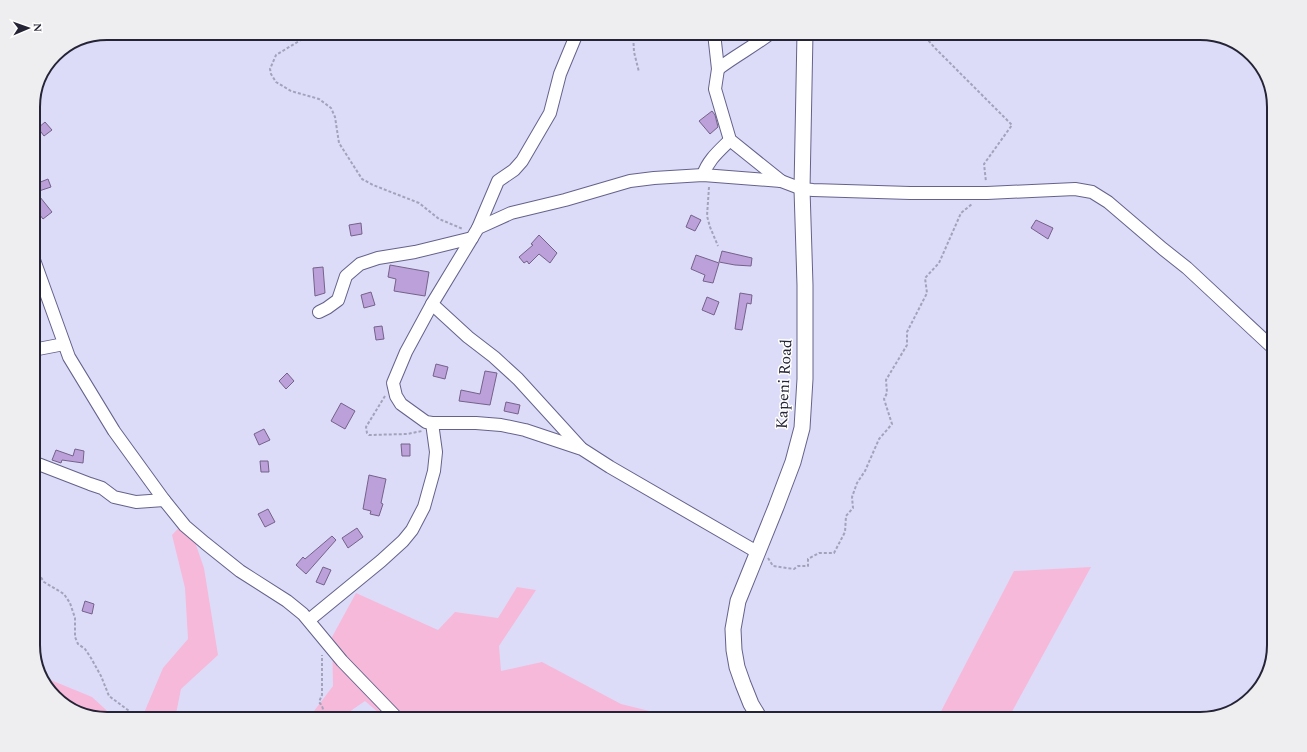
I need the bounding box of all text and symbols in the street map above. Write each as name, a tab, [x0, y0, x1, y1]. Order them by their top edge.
north arrow	[8, 8, 48, 48]
text: N	[29, 23, 46, 32]
street label: Kapeni Road	[770, 338, 798, 430]

